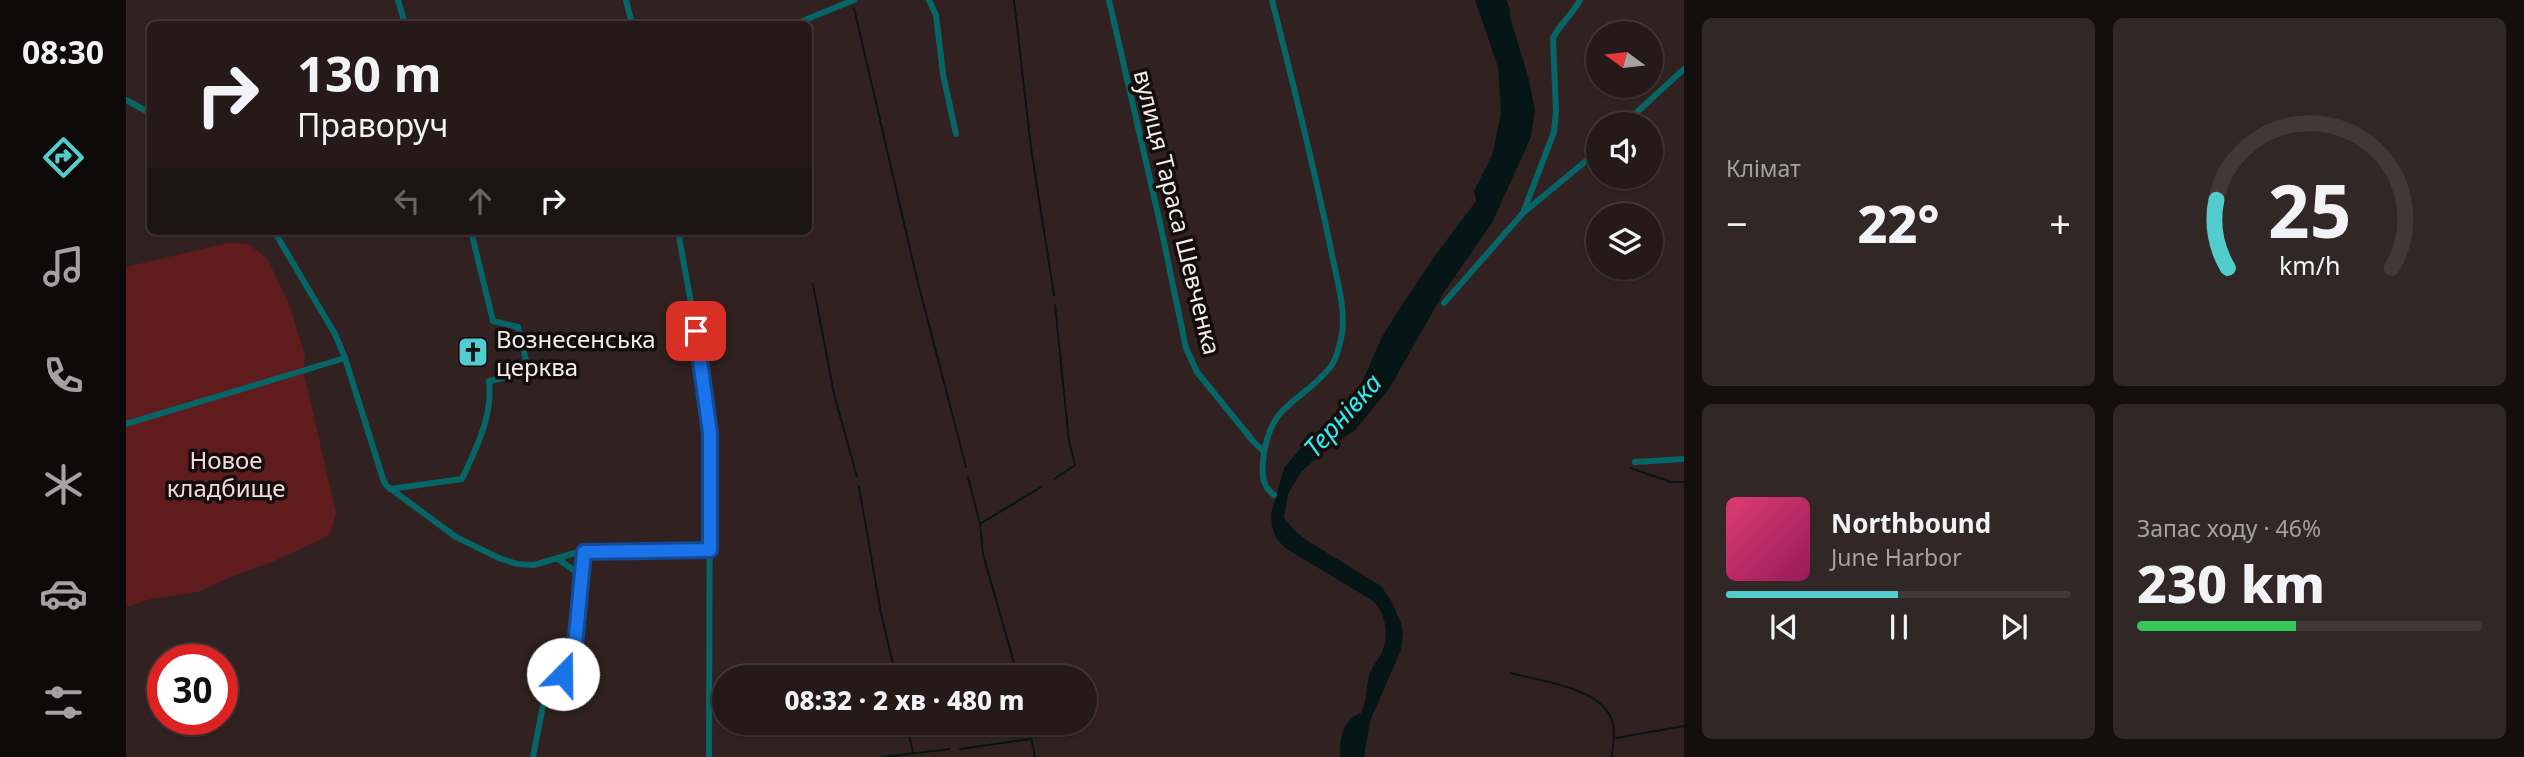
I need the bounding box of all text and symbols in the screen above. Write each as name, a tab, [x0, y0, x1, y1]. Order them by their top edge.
north arrow	[1586, 21, 1662, 98]
map controls	[1586, 21, 1663, 280]
text: 08:30	[22, 30, 104, 73]
text: 130 m	[297, 40, 442, 106]
icon: right	[182, 49, 273, 140]
street label: вулиця Тараса Шевченка	[1127, 66, 1229, 358]
text: Праворуч	[297, 103, 448, 146]
button: sound	[1586, 112, 1663, 189]
icon: directions	[39, 133, 88, 182]
text: Клімат	[1726, 152, 1801, 184]
text: 25	[2268, 160, 2351, 259]
icon: left	[388, 182, 426, 220]
icon: ahead	[461, 182, 499, 220]
icon: right	[534, 182, 572, 220]
text: 22°	[1857, 187, 1940, 258]
text: −	[1726, 197, 1748, 249]
text: +	[2049, 197, 2071, 249]
button: layers	[1586, 203, 1663, 280]
icon: music	[39, 242, 88, 291]
text: km/h	[2279, 248, 2340, 282]
pin	[666, 301, 726, 361]
icon: arrive	[677, 312, 715, 350]
place label: Вознесенська церква	[496, 322, 656, 383]
church icon: Вознесенська церква	[456, 335, 490, 369]
icon: phone	[39, 351, 88, 400]
water label: Тернівка	[1295, 365, 1390, 465]
park label: Новое кладбище	[167, 443, 285, 504]
icon: climate	[39, 460, 88, 509]
text: Northbound	[1831, 505, 1991, 541]
text: Запас ходу · 46%	[2137, 512, 2321, 544]
text: June Harbor	[1831, 541, 1962, 573]
text: 230 km	[2137, 547, 2325, 618]
icon: car	[39, 569, 88, 618]
icon: previous	[1765, 608, 1803, 646]
icon: pause	[1880, 608, 1918, 646]
icon: next	[1995, 608, 2033, 646]
position arrow	[526, 637, 600, 711]
speed limit sign: 30	[147, 644, 238, 735]
icon: filters	[39, 678, 88, 727]
text: 08:32 · 2 хв · 480 m	[785, 682, 1024, 718]

